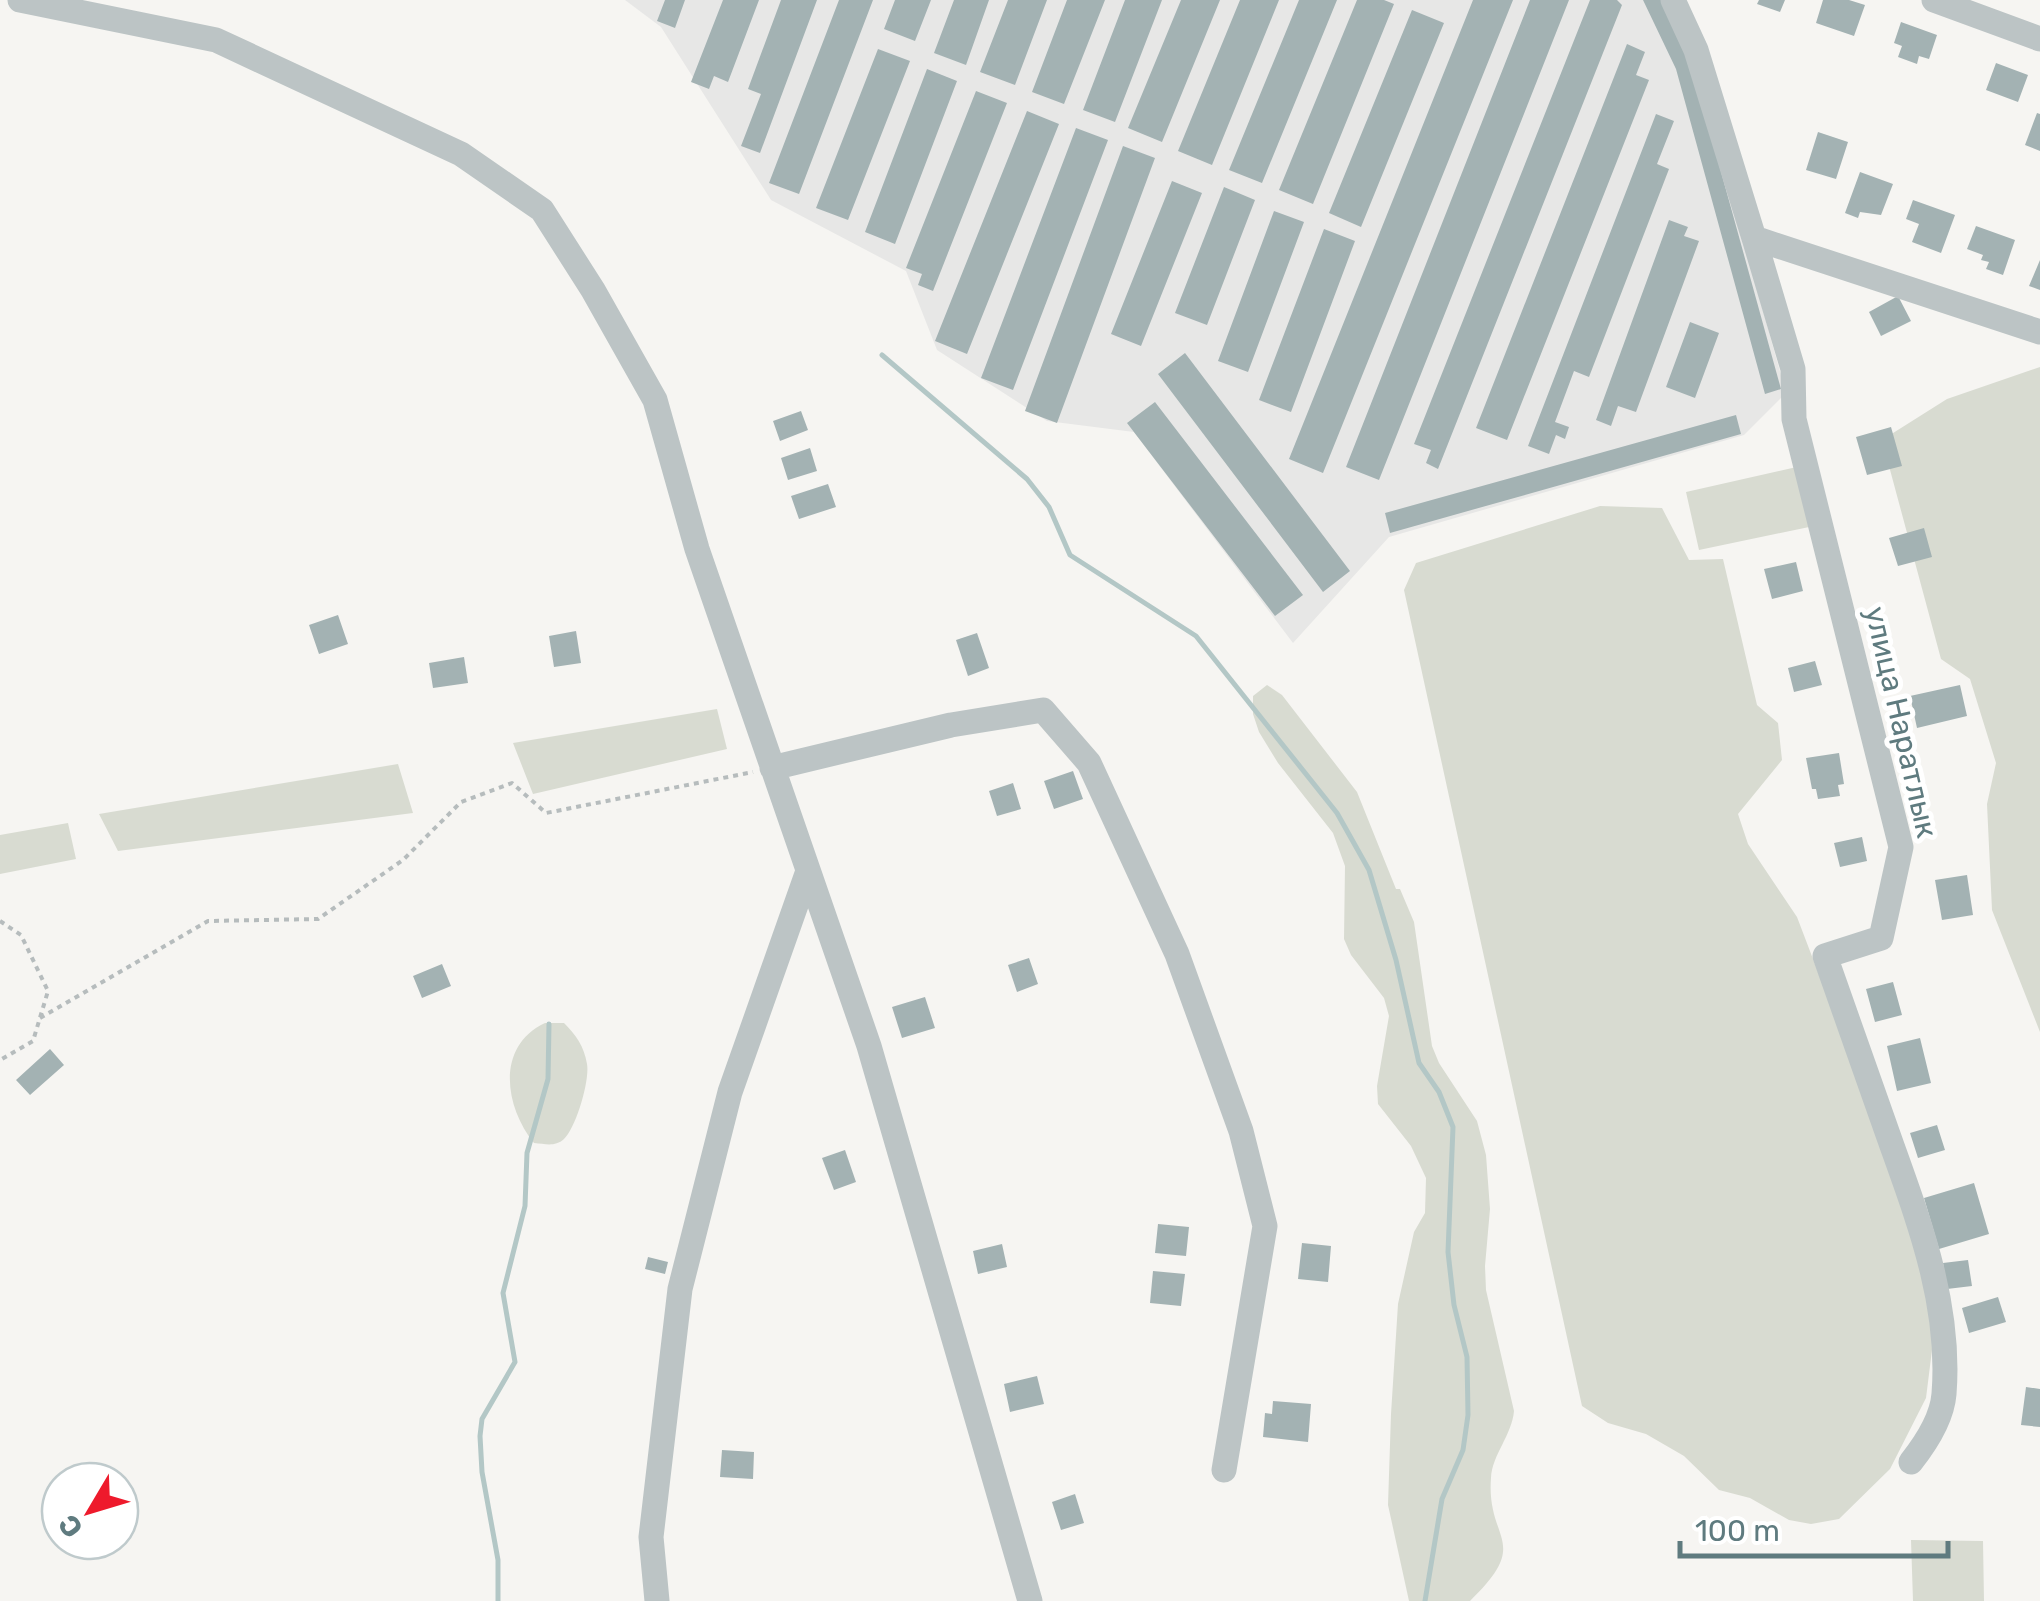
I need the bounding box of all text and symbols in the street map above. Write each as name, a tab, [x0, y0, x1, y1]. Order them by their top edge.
street label: улица Наратлык	[1857, 603, 1945, 841]
north arrow	[40, 1461, 140, 1561]
scale bar	[1680, 1496, 1948, 1558]
text: С	[52, 1508, 90, 1544]
text: 100 m	[1695, 1513, 1780, 1549]

